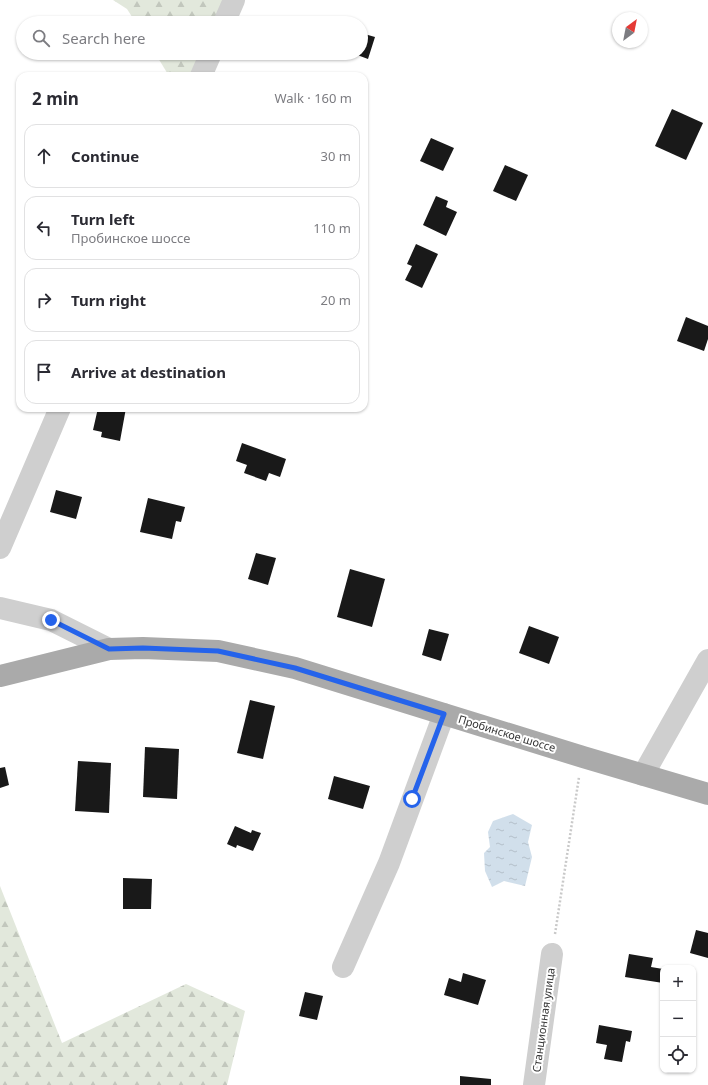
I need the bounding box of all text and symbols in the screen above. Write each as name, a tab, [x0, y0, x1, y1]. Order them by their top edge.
north arrow	[612, 12, 648, 48]
search box	[16, 16, 368, 60]
icon: search	[30, 27, 52, 49]
text: Search here	[62, 28, 145, 48]
text: 2 min	[32, 87, 79, 110]
text: Walk · 160 m	[274, 89, 352, 107]
icon: ahead	[33, 145, 55, 167]
text: Continue	[71, 146, 139, 166]
text: 30 m	[321, 147, 351, 165]
text: Turn left	[71, 209, 135, 229]
icon: left	[33, 217, 55, 239]
text: 110 m	[313, 219, 351, 237]
text: Пробинское шоссе	[71, 229, 190, 247]
icon: right	[33, 289, 55, 311]
text: Turn right	[71, 290, 146, 310]
text: 20 m	[321, 291, 351, 309]
icon: arrive	[33, 361, 55, 383]
text: Arrive at destination	[71, 362, 226, 382]
route end	[42, 611, 60, 629]
street label: Пробинское шоссе	[457, 711, 557, 755]
route start	[403, 790, 421, 808]
map controls	[660, 965, 696, 1073]
button: +	[660, 965, 696, 1001]
street label: Станционная улица	[528, 967, 558, 1073]
button: −	[660, 1001, 696, 1037]
button: locate	[660, 1037, 696, 1073]

